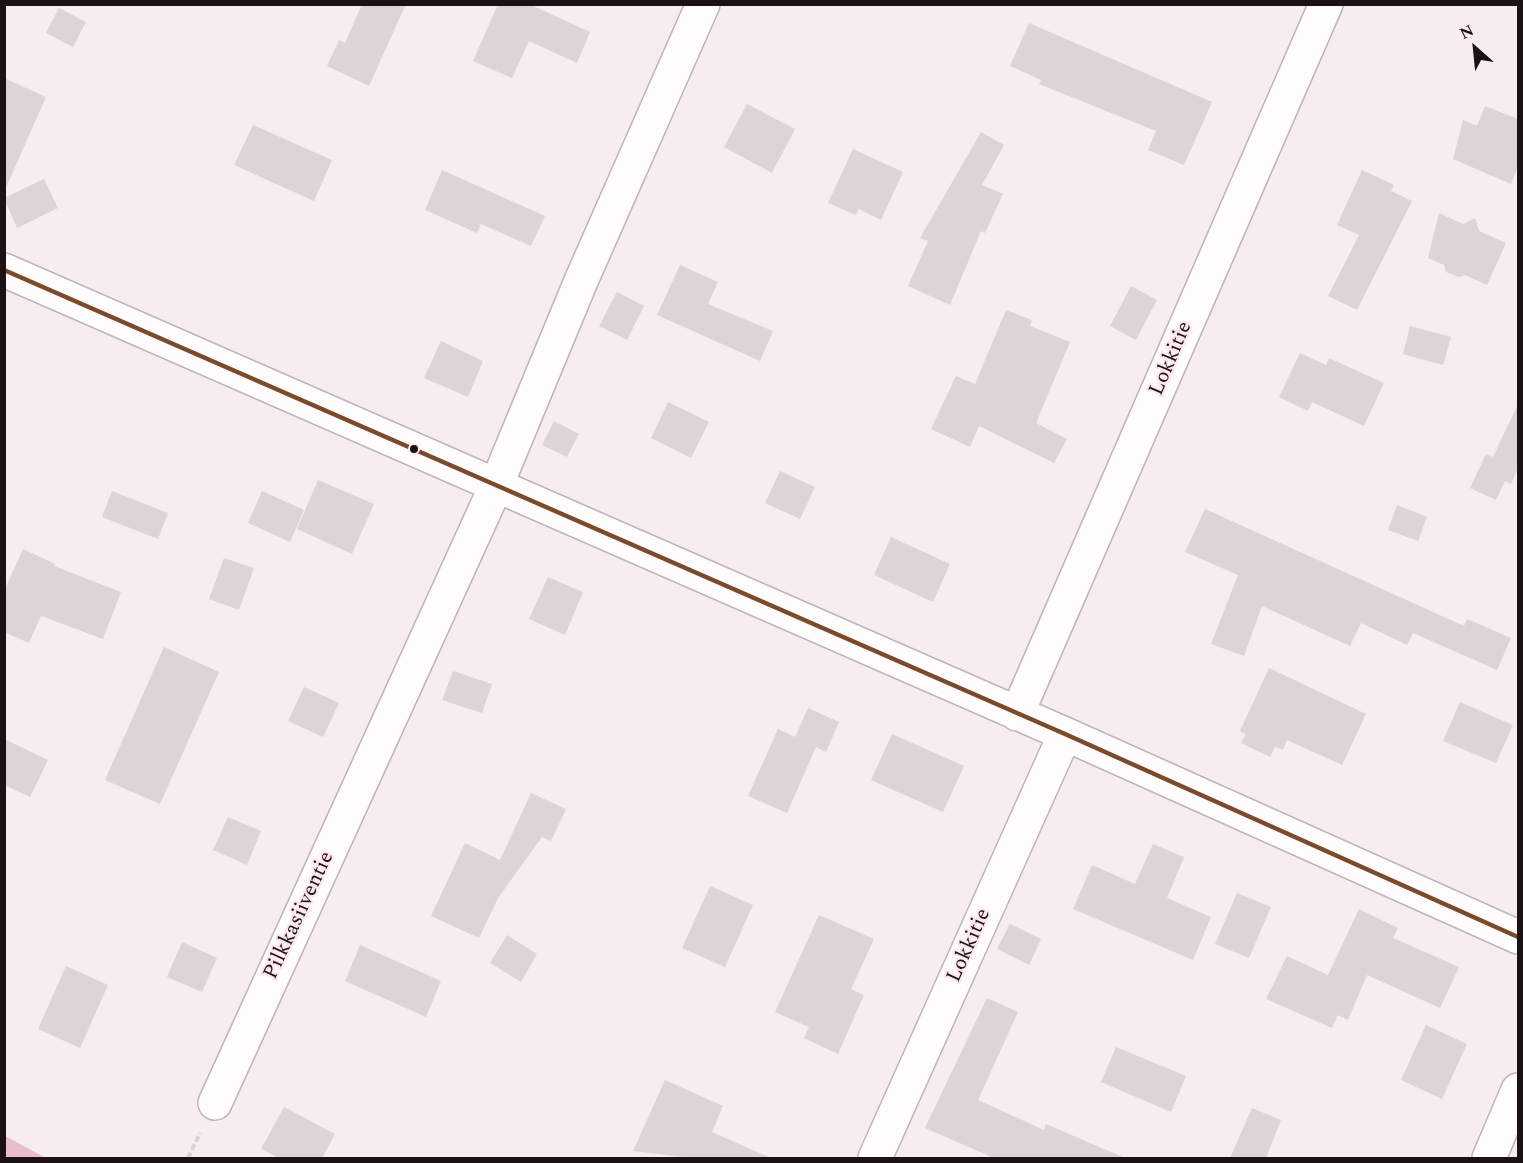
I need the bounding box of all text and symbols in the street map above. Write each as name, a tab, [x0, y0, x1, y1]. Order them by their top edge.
north arrow	[1445, 18, 1505, 78]
text: N	[1456, 18, 1478, 46]
street label: Lokkitie	[1145, 318, 1199, 400]
unlabelled marker	[408, 443, 420, 455]
street label: Pilkkasiiventie	[259, 848, 341, 984]
street label: Lokkitie	[943, 905, 997, 987]

